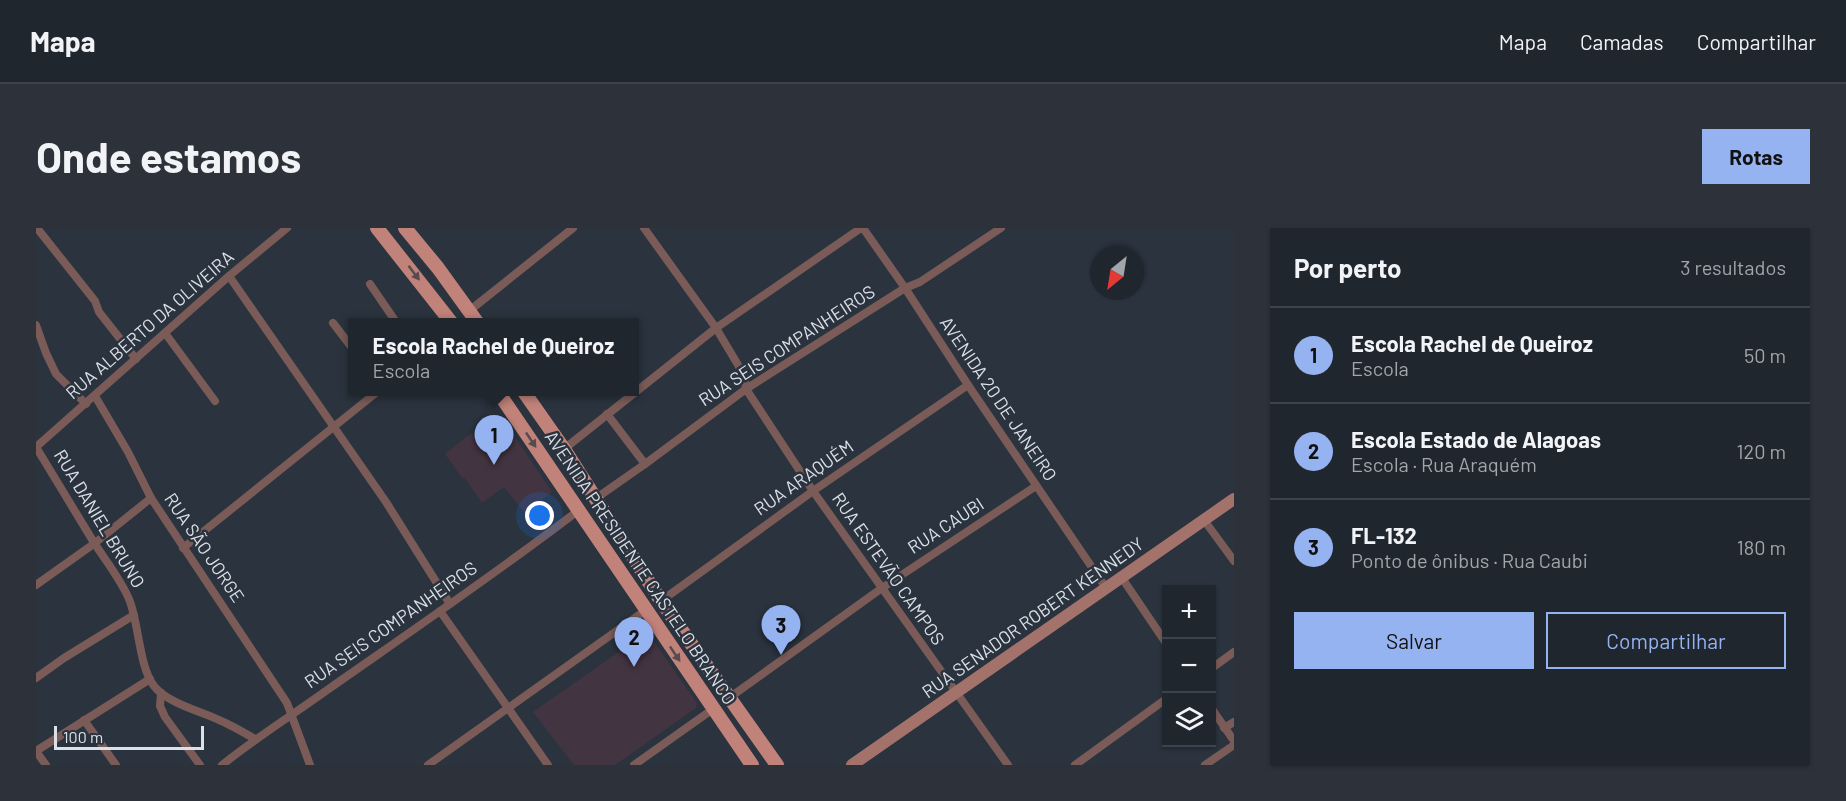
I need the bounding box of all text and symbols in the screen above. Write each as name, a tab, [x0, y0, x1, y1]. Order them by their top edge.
text: Mapa	[30, 24, 96, 58]
text: Mapa	[1499, 29, 1547, 54]
text: Camadas	[1580, 29, 1664, 54]
text: Compartilhar	[1697, 29, 1816, 54]
button: Rotas	[1702, 129, 1810, 184]
text: Onde estamos	[36, 131, 301, 181]
street label: RUA ALBERTO DA OLIVEIRA	[61, 245, 238, 403]
north arrow	[1090, 246, 1144, 300]
text: Por perto	[1294, 252, 1402, 283]
text: 3 resultados	[1680, 255, 1786, 279]
one-way arrow	[408, 265, 420, 281]
street label: RUA SEIS COMPANHEIROS	[694, 280, 879, 410]
street label: AVENIDA 20 DE JANEIRO	[936, 312, 1062, 485]
popup	[348, 318, 639, 396]
text: Escola Rachel de Queiroz	[1351, 330, 1593, 356]
text: Escola Rachel de Queiroz	[373, 332, 614, 358]
text: 1	[1310, 343, 1317, 367]
text: 50 m	[1744, 343, 1786, 367]
text: Escola	[1351, 356, 1409, 380]
text: Escola	[373, 358, 430, 382]
pin: 1	[474, 416, 514, 465]
street label: AVENIDA PRESIDENTE CASTELO BRANCO	[541, 426, 741, 709]
text: Escola Estado de Alagoas	[1351, 426, 1601, 452]
one-way arrow	[525, 432, 536, 448]
street label: RUA ARAQUÉM	[750, 435, 857, 520]
text: 2	[1308, 439, 1319, 463]
text: 120 m	[1736, 439, 1786, 463]
street label: RUA DANIEL BRUNO	[50, 445, 150, 592]
text: Escola · Rua Araquém	[1351, 452, 1537, 476]
street label: RUA SÃO JORGE	[160, 488, 250, 606]
street label: RUA ESTEVÃO CAMPOS	[828, 488, 950, 649]
street label: RUA CAUBI	[903, 492, 988, 558]
your location	[525, 501, 554, 530]
text: FL-132	[1351, 522, 1417, 548]
street label: RUA SENADOR ROBERT KENNEDY	[917, 532, 1147, 702]
text: 3	[1308, 535, 1319, 559]
text: 180 m	[1737, 535, 1786, 559]
text: Ponto de ônibus · Rua Caubi	[1351, 548, 1588, 572]
street label: RUA SEIS COMPANHEIROS	[300, 556, 481, 692]
map controls	[1162, 585, 1216, 747]
button: +	[1162, 585, 1216, 639]
pin: 3	[762, 606, 800, 655]
button: Salvar	[1294, 612, 1534, 669]
button: Compartilhar	[1546, 612, 1786, 669]
pin: 2	[614, 618, 654, 667]
button: −	[1162, 639, 1216, 693]
one-way arrow	[670, 645, 681, 662]
button: layers	[1162, 693, 1216, 747]
scale bar	[54, 723, 204, 750]
text: 100 m	[63, 727, 103, 746]

